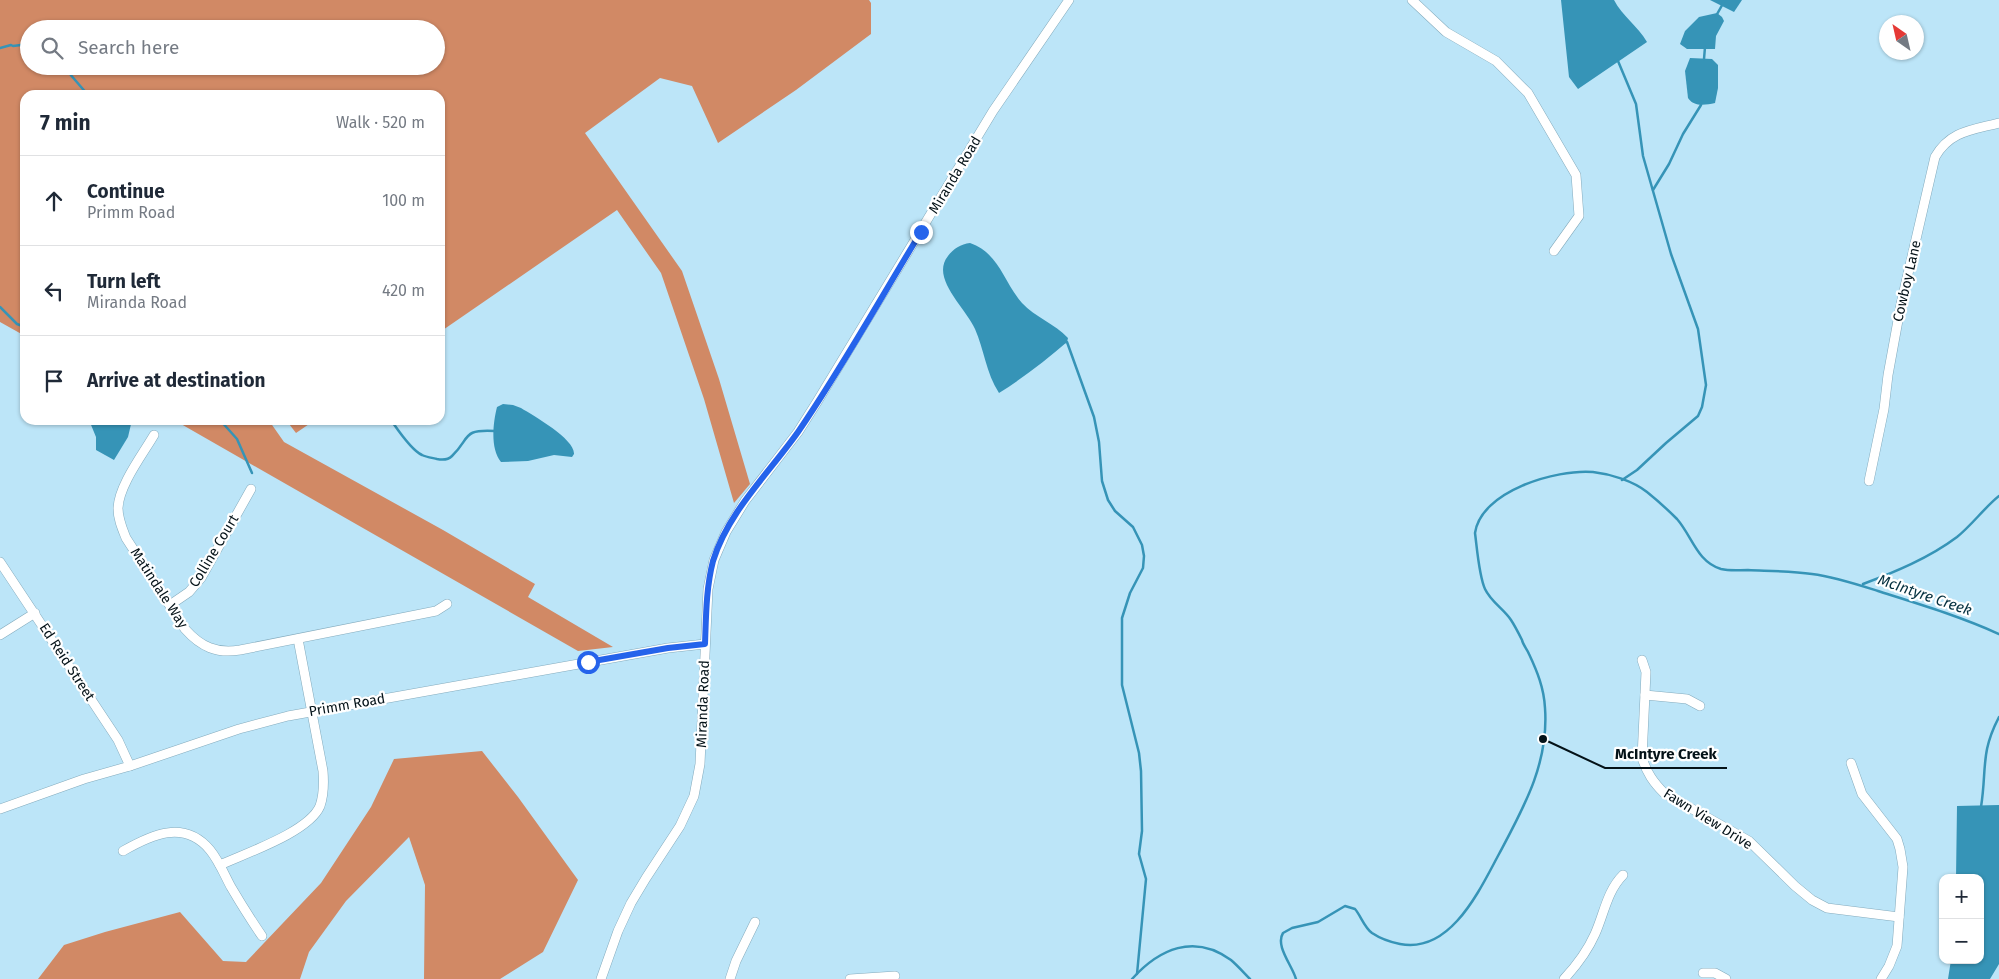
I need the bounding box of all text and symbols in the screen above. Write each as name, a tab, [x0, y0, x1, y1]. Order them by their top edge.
north arrow	[1879, 15, 1924, 60]
search box	[20, 20, 445, 75]
icon: search	[38, 34, 66, 62]
text: Search here	[78, 36, 179, 59]
text: 7 min	[40, 110, 91, 136]
text: Walk · 520 m	[336, 113, 425, 132]
street label: Miranda Road	[925, 133, 985, 217]
text: Continue	[87, 180, 165, 203]
icon: ahead	[40, 187, 68, 215]
text: 100 m	[382, 191, 425, 210]
text: Primm Road	[87, 203, 175, 222]
route end	[910, 221, 933, 244]
street label: Cowboy Lane	[1889, 239, 1925, 323]
text: Turn left	[87, 270, 161, 293]
icon: left	[40, 277, 68, 305]
text: 420 m	[382, 281, 425, 300]
text: Miranda Road	[87, 293, 187, 312]
icon: arrive	[40, 367, 68, 395]
text: Arrive at destination	[87, 369, 266, 392]
street label: Colline Court	[186, 511, 243, 590]
street label: Matindale Way	[127, 545, 191, 631]
water label: McIntyre Creek	[1876, 571, 1974, 619]
street label: Ed Reid Street	[36, 620, 99, 705]
route start	[577, 651, 600, 674]
street label: Miranda Road	[693, 660, 713, 748]
street label: Primm Road	[308, 690, 386, 720]
callout: McIntyre Creek	[1605, 738, 1727, 768]
text: McIntyre Creek	[1615, 745, 1718, 763]
street label: Fawn View Drive	[1660, 785, 1756, 853]
map controls	[1939, 874, 1984, 964]
button: +	[1939, 874, 1984, 919]
button: −	[1939, 919, 1984, 964]

